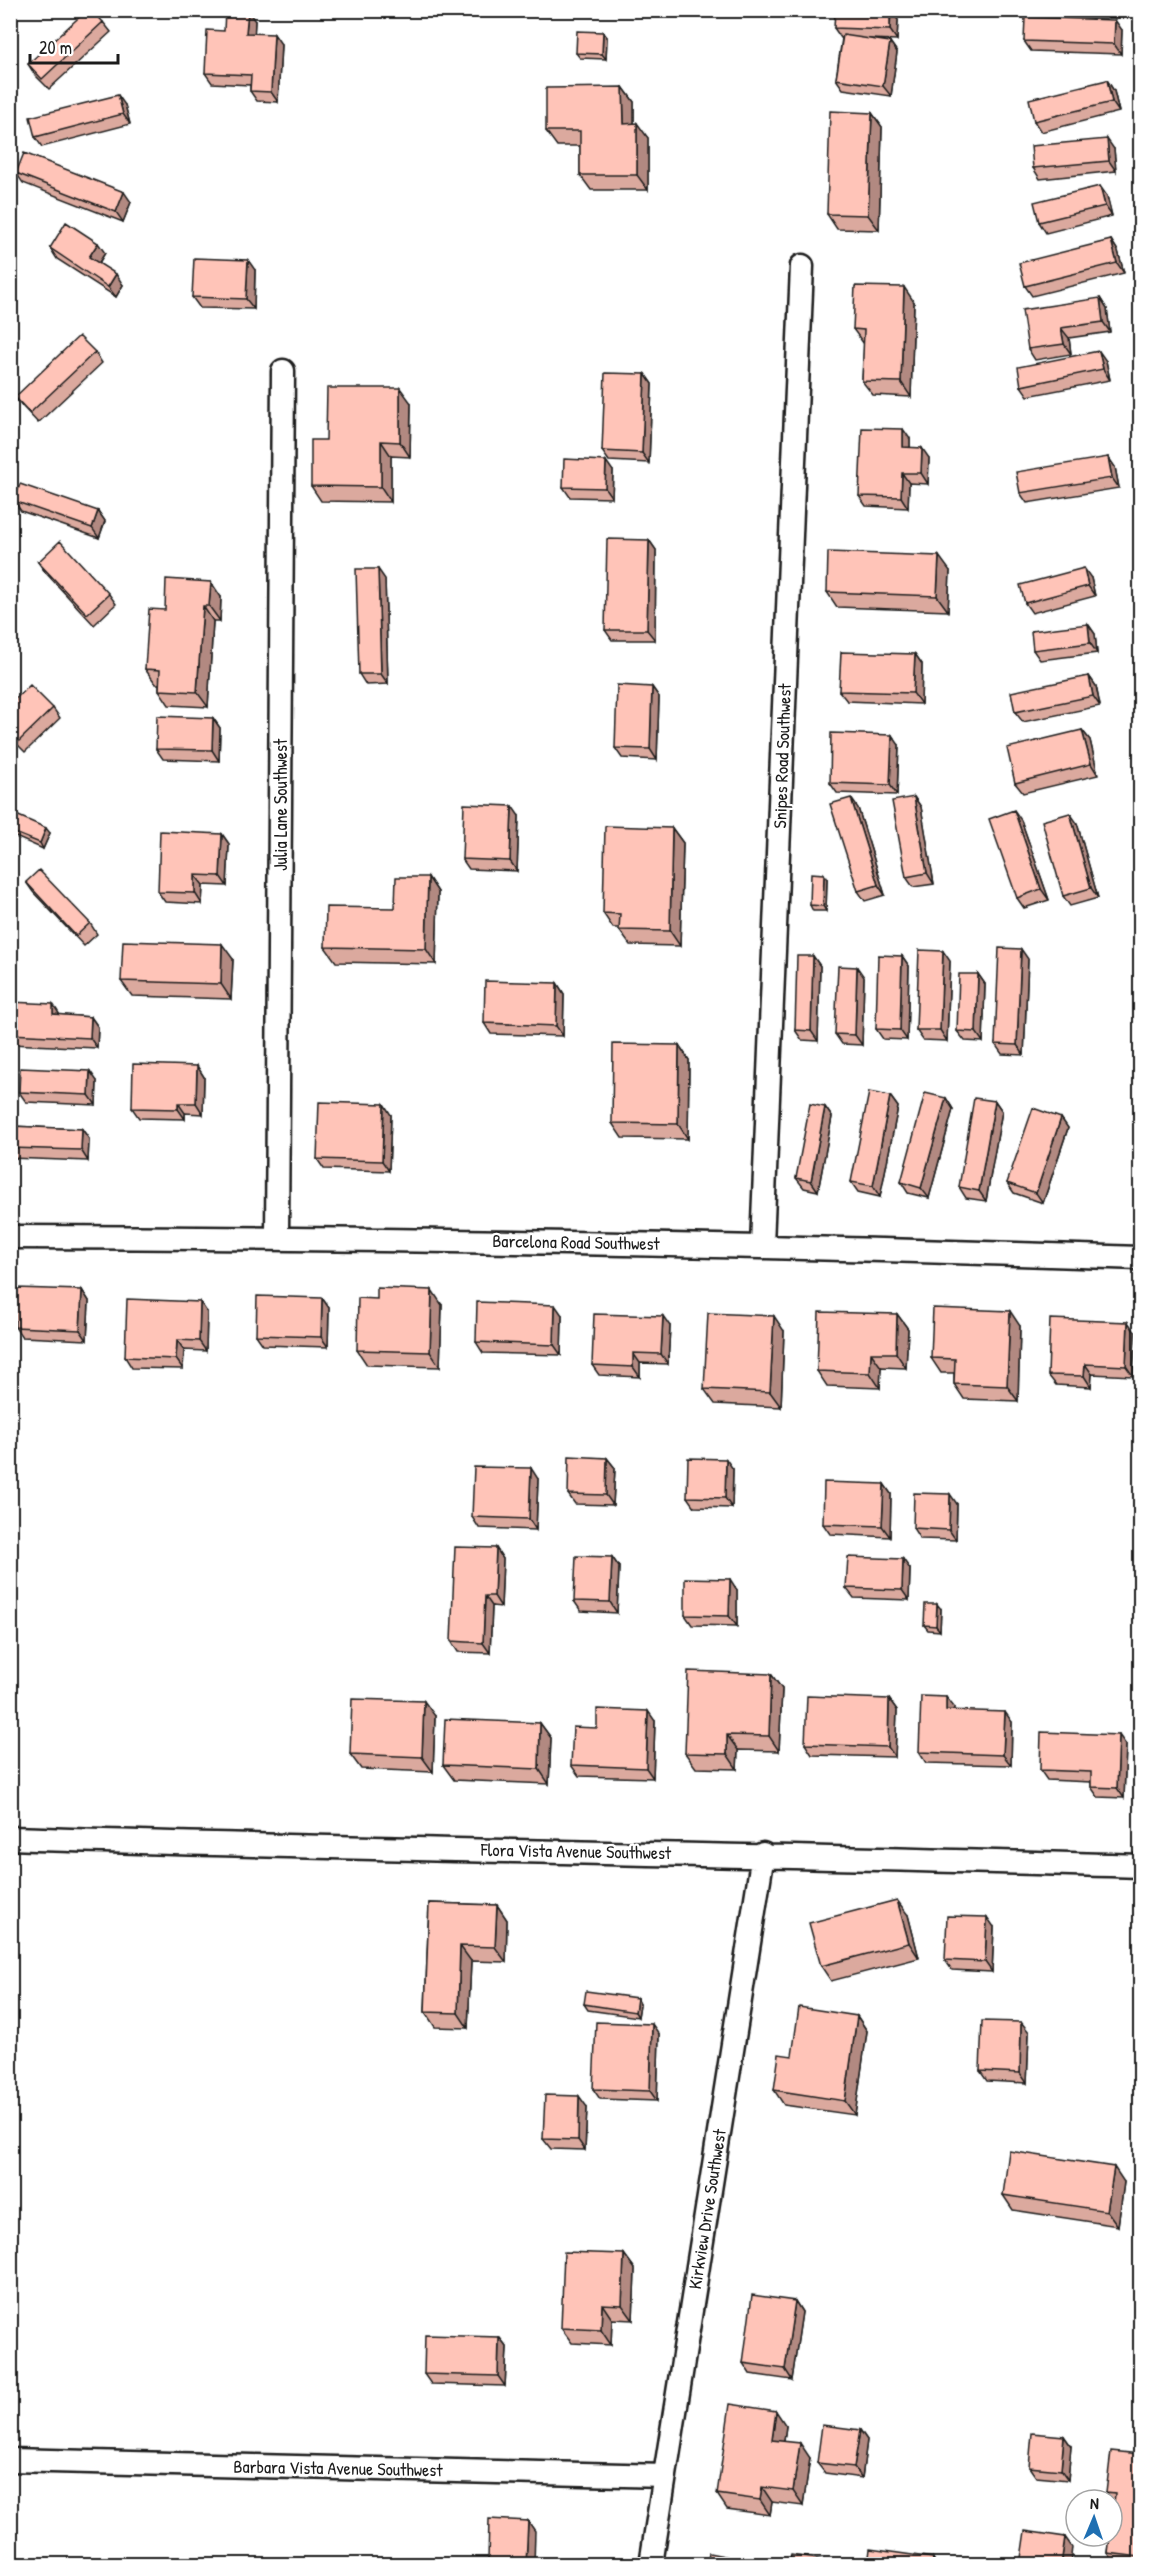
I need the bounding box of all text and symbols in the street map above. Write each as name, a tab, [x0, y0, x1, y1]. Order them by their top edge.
scale bar	[30, 27, 118, 65]
text: 20 m	[39, 35, 72, 60]
street label: Snipes Road Southwest	[767, 682, 797, 829]
street label: Julia Lane Southwest	[268, 738, 293, 871]
street label: Barcelona Road Southwest	[492, 1228, 661, 1256]
street label: Flora Vista Avenue Southwest	[480, 1837, 672, 1865]
street label: Kirkview Drive Southwest	[682, 2126, 732, 2291]
street label: Barbara Vista Avenue Southwest	[233, 2454, 444, 2482]
north arrow	[1064, 2488, 1124, 2548]
text: N	[1090, 2492, 1100, 2514]

